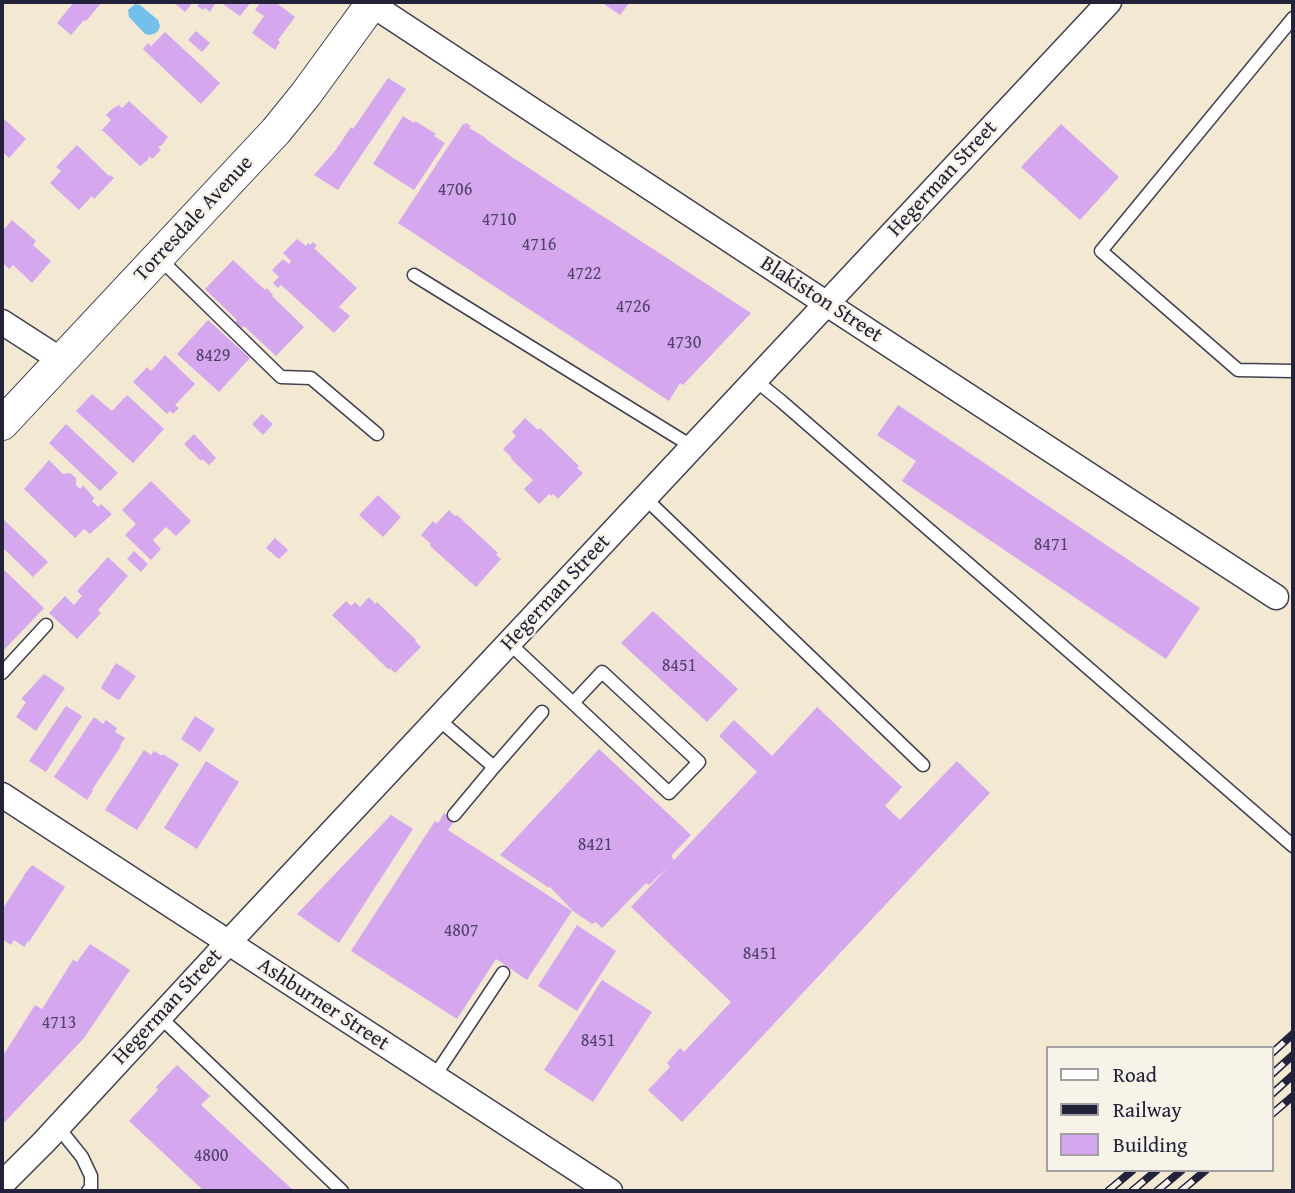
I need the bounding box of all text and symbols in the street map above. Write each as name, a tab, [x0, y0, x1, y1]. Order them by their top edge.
street label: Hegerman Street	[883, 116, 1003, 242]
street label: Torresdale Avenue	[129, 151, 259, 287]
house number: 4706	[438, 179, 472, 201]
house number: 4710	[482, 209, 516, 231]
house number: 4716	[522, 234, 556, 256]
street label: Blakiston Street	[755, 251, 887, 349]
house number: 4722	[567, 263, 601, 285]
house number: 4726	[616, 296, 650, 318]
house number: 4730	[667, 332, 701, 354]
house number: 8429	[196, 345, 230, 367]
street label: Hegerman Street	[496, 530, 616, 656]
house number: 8471	[1034, 534, 1068, 556]
house number: 8451	[662, 655, 696, 677]
house number: 8421	[578, 834, 612, 856]
house number: 4807	[444, 920, 478, 942]
house number: 8451	[743, 943, 777, 965]
street label: Hegerman Street	[108, 944, 228, 1070]
street label: Ashburner Street	[252, 953, 394, 1057]
house number: 4713	[42, 1012, 76, 1034]
house number: 8451	[581, 1030, 615, 1052]
legend	[1046, 1046, 1274, 1172]
text: Road	[1113, 1059, 1157, 1090]
text: Railway	[1113, 1094, 1182, 1125]
text: Building	[1113, 1129, 1187, 1160]
house number: 4800	[194, 1145, 228, 1167]

